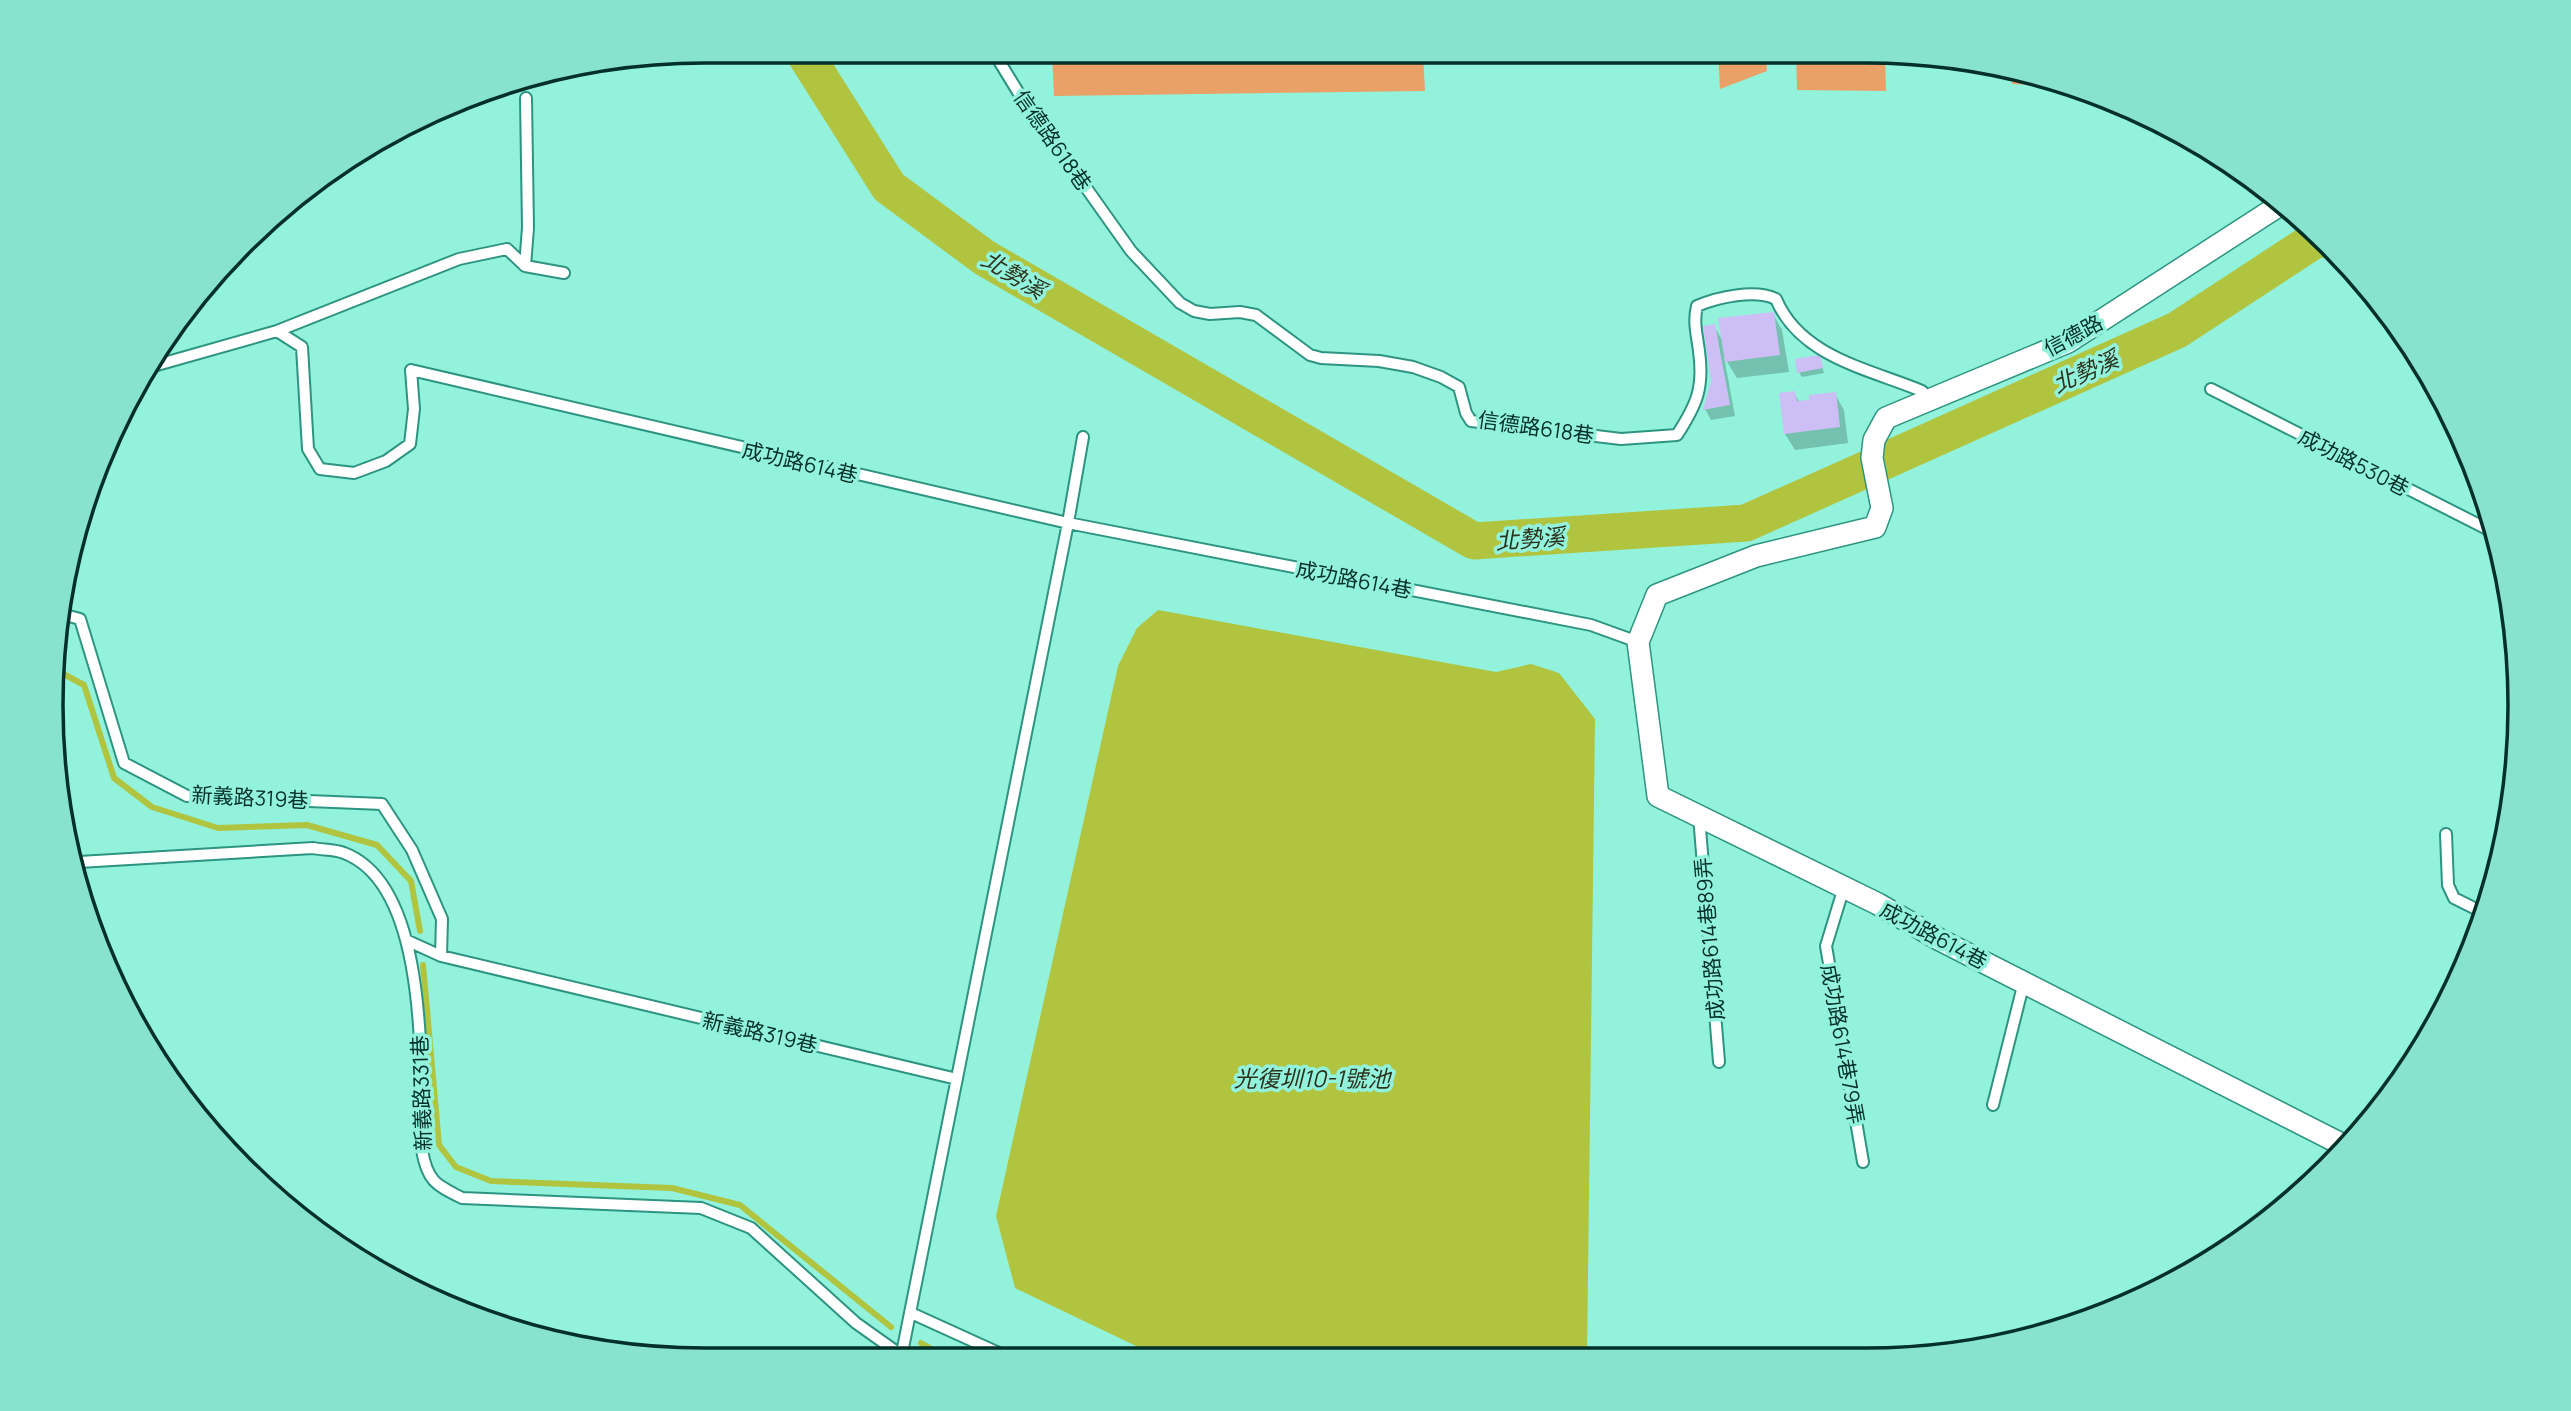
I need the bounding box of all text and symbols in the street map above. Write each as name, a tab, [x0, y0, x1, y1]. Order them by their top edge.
street label: 信德路618巷	[1008, 84, 1098, 196]
water label: 北勢溪	[976, 243, 1054, 307]
street label: 信德路	[2039, 308, 2107, 362]
water label: 北勢溪	[2047, 341, 2126, 400]
street label: 信德路618巷	[1476, 405, 1596, 449]
street label: 成功路530巷	[2294, 422, 2414, 502]
street label: 成功路614巷	[740, 435, 860, 489]
water label: 北勢溪	[1494, 519, 1569, 556]
street label: 成功路614巷	[1294, 554, 1414, 604]
street label: 新義路319巷	[191, 780, 309, 814]
street label: 成功路614巷89弄	[1688, 856, 1730, 1022]
street label: 成功路614巷	[1876, 895, 1992, 975]
street label: 成功路614巷79弄	[1815, 962, 1871, 1126]
street label: 新義路319巷	[700, 1005, 820, 1059]
street label: 新義路331巷	[405, 1035, 437, 1151]
water label: 光復圳10-1號池	[1234, 1062, 1392, 1094]

